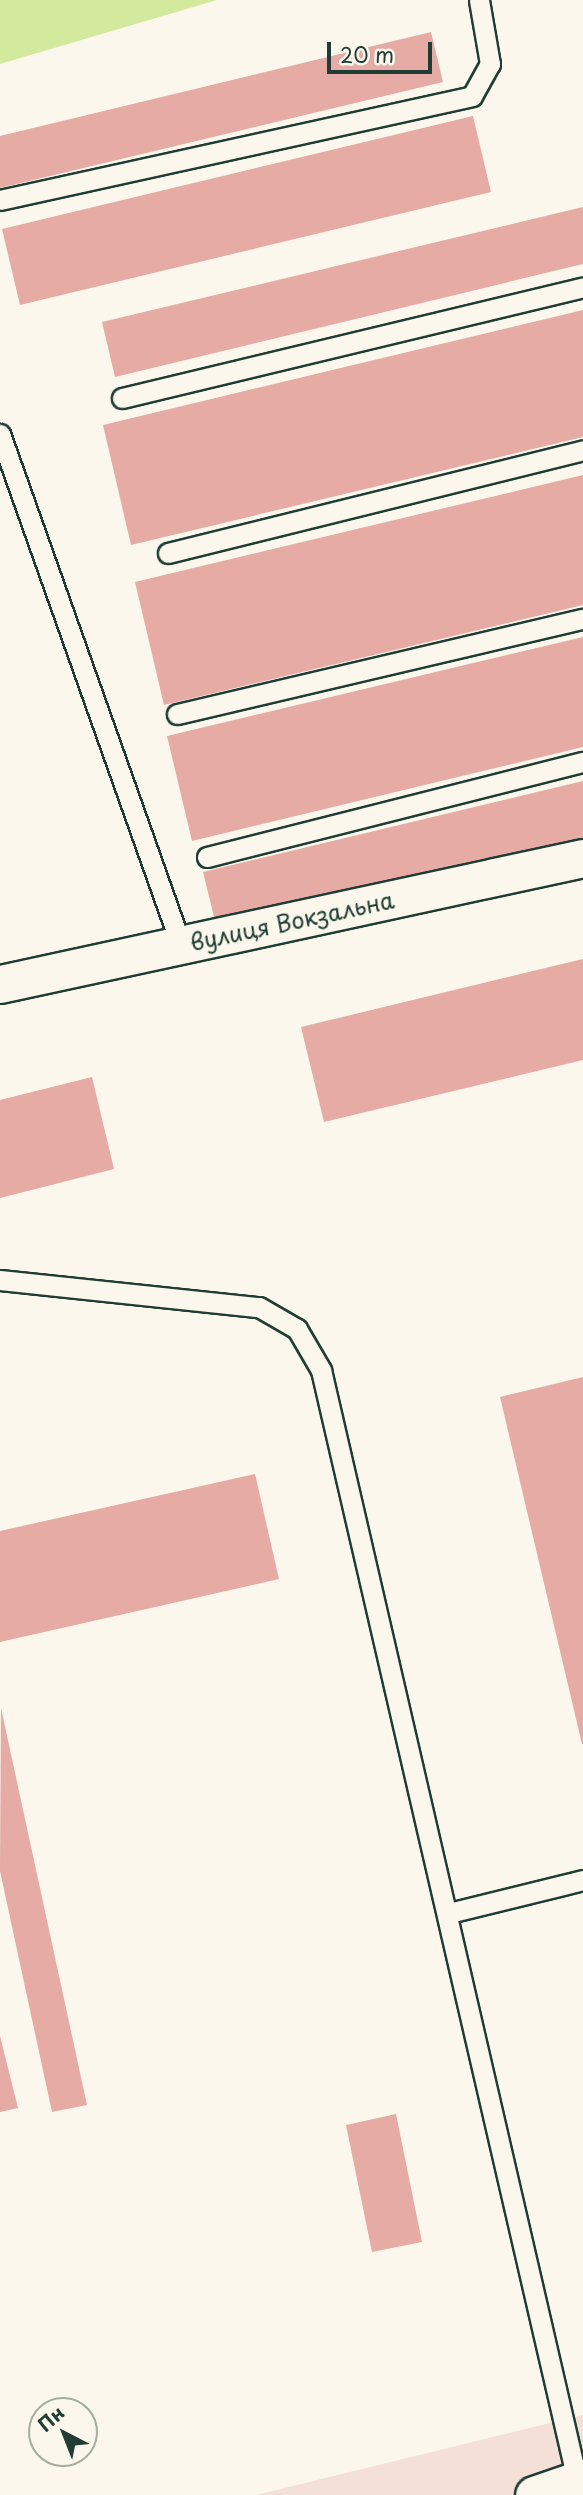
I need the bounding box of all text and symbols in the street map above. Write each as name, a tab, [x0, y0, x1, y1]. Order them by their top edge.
scale bar	[331, 28, 436, 72]
text: 20 m	[340, 38, 394, 70]
street label: вулиця Вокзальна	[187, 886, 397, 956]
north arrow	[28, 2397, 98, 2467]
text: Пн	[31, 2398, 70, 2437]

